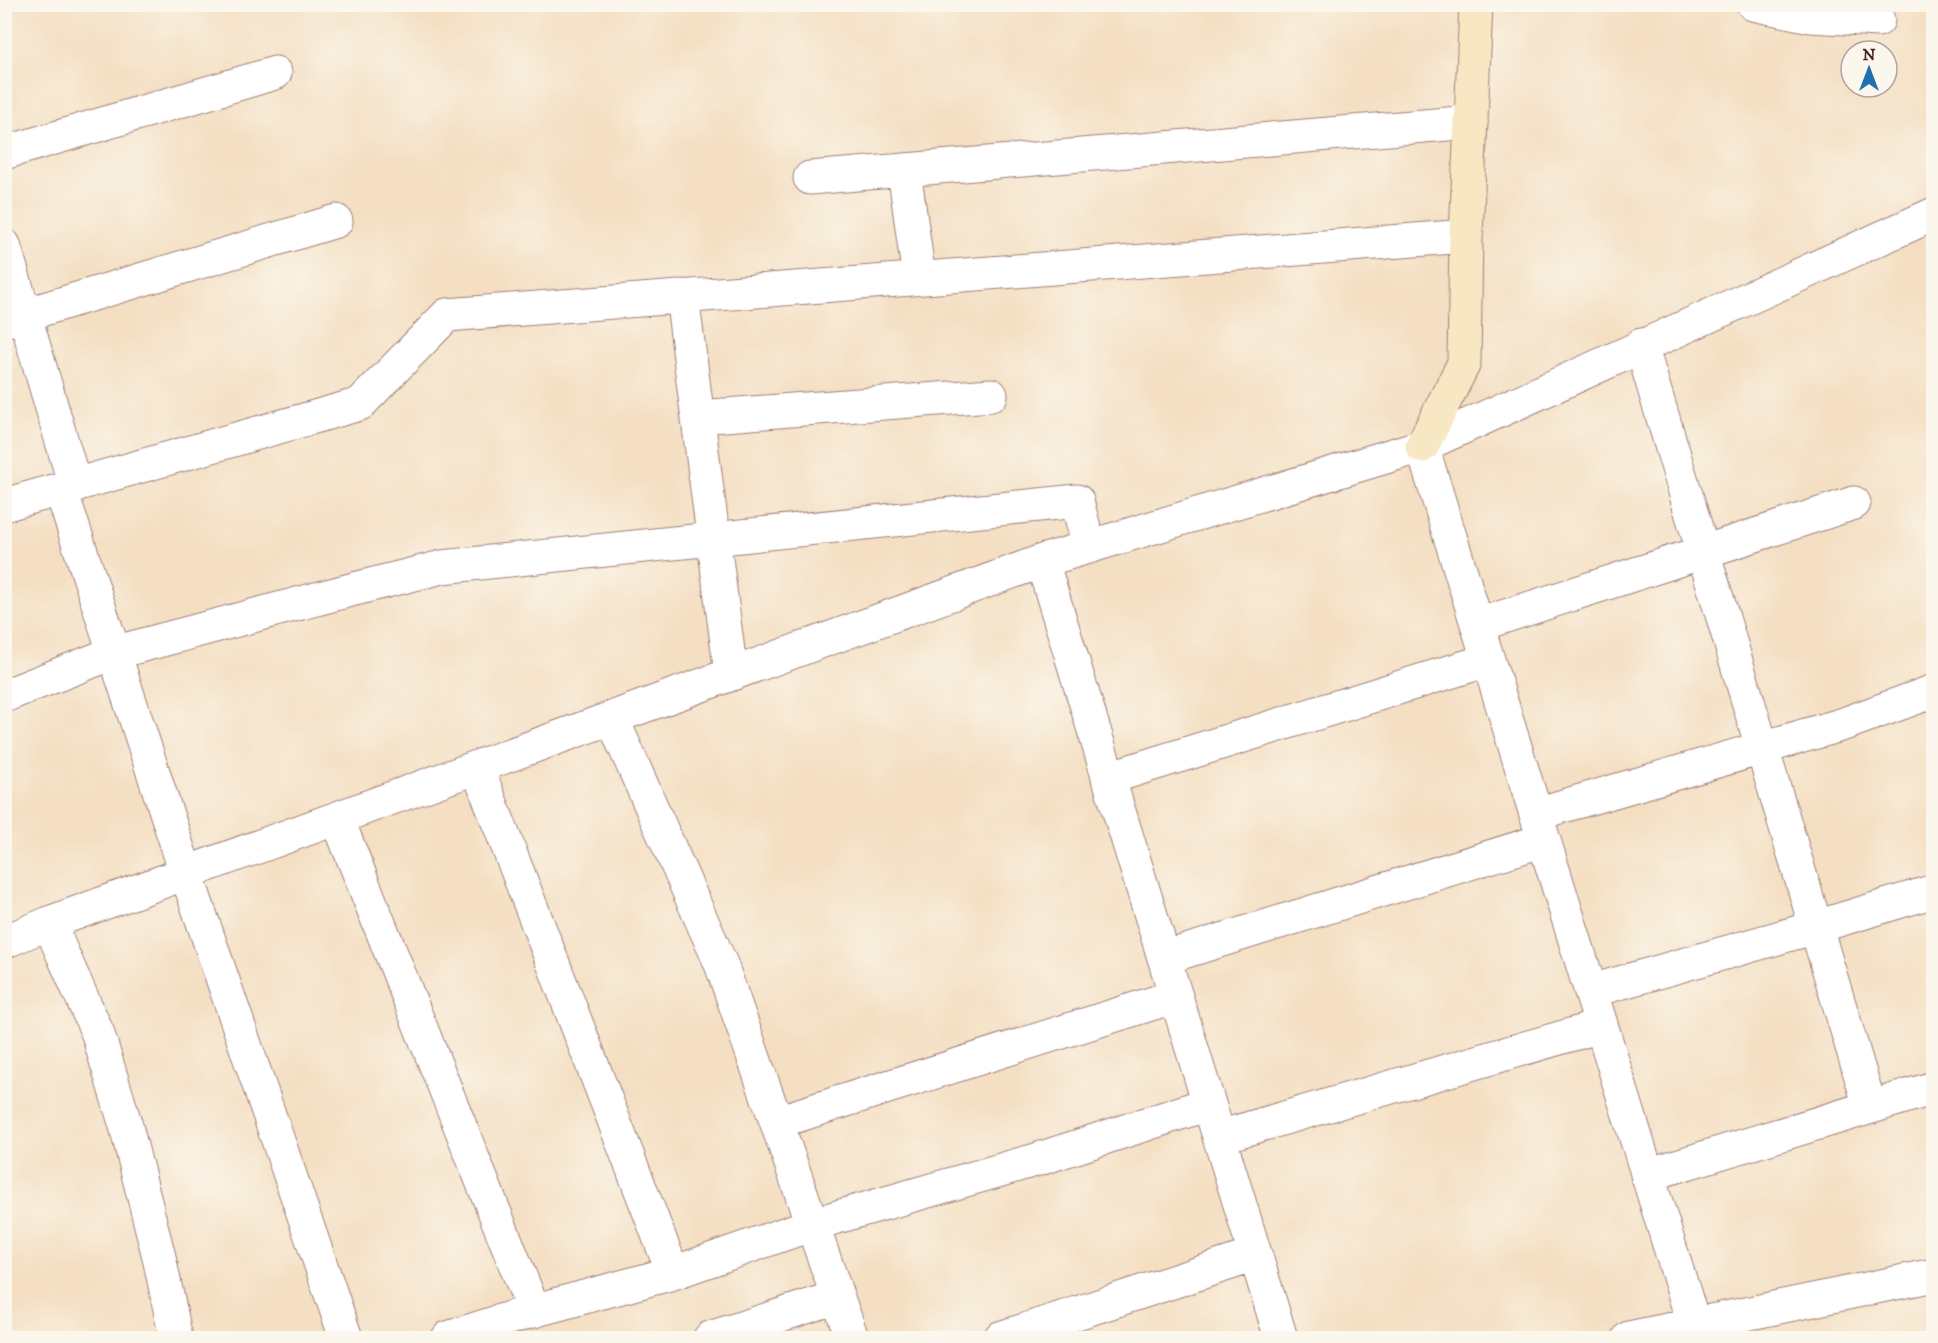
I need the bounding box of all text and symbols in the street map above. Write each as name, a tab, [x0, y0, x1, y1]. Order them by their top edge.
north arrow	[1839, 39, 1899, 99]
text: N	[1862, 45, 1876, 65]

